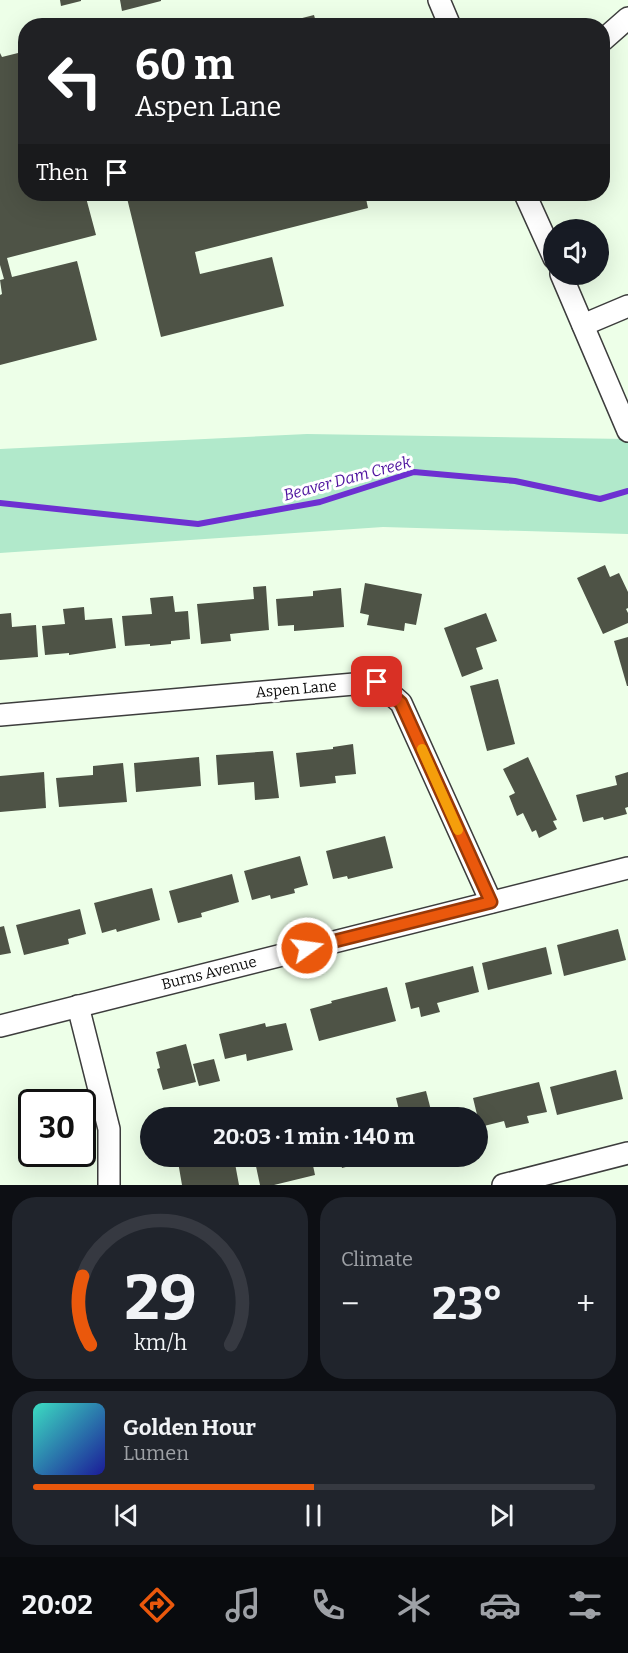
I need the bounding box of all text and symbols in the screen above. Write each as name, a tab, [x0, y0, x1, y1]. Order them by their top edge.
text: 60 m	[135, 40, 234, 90]
icon: left	[36, 42, 114, 120]
text: Aspen Lane	[135, 91, 281, 123]
icon: arrive	[100, 156, 133, 189]
text: Then	[36, 159, 88, 186]
map controls	[543, 219, 609, 285]
button: sound	[543, 219, 609, 285]
water label: Beaver Dam Creek	[281, 452, 413, 505]
pin	[351, 656, 402, 707]
icon: arrive	[360, 665, 393, 698]
street label: Aspen Lane	[255, 676, 337, 702]
position arrow	[275, 916, 339, 980]
street label: Burns Avenue	[159, 952, 259, 994]
speed limit sign: 30	[18, 1089, 96, 1167]
text: 20:03 · 1 min · 140 m	[213, 1123, 415, 1150]
text: Climate	[341, 1247, 413, 1271]
text: 29	[124, 1261, 196, 1336]
text: 23°	[432, 1277, 503, 1331]
text: −	[341, 1284, 359, 1324]
text: +	[576, 1284, 595, 1324]
text: km/h	[133, 1330, 187, 1356]
text: Golden Hour	[123, 1414, 256, 1441]
text: Lumen	[123, 1441, 189, 1465]
icon: previous	[110, 1499, 143, 1532]
icon: pause	[297, 1499, 330, 1532]
icon: next	[485, 1499, 518, 1532]
icon: directions	[136, 1584, 178, 1626]
icon: music	[222, 1584, 264, 1626]
icon: phone	[307, 1584, 349, 1626]
icon: climate	[393, 1584, 435, 1626]
icon: car	[479, 1584, 521, 1626]
icon: filters	[564, 1584, 606, 1626]
text: 20:02	[22, 1589, 93, 1621]

